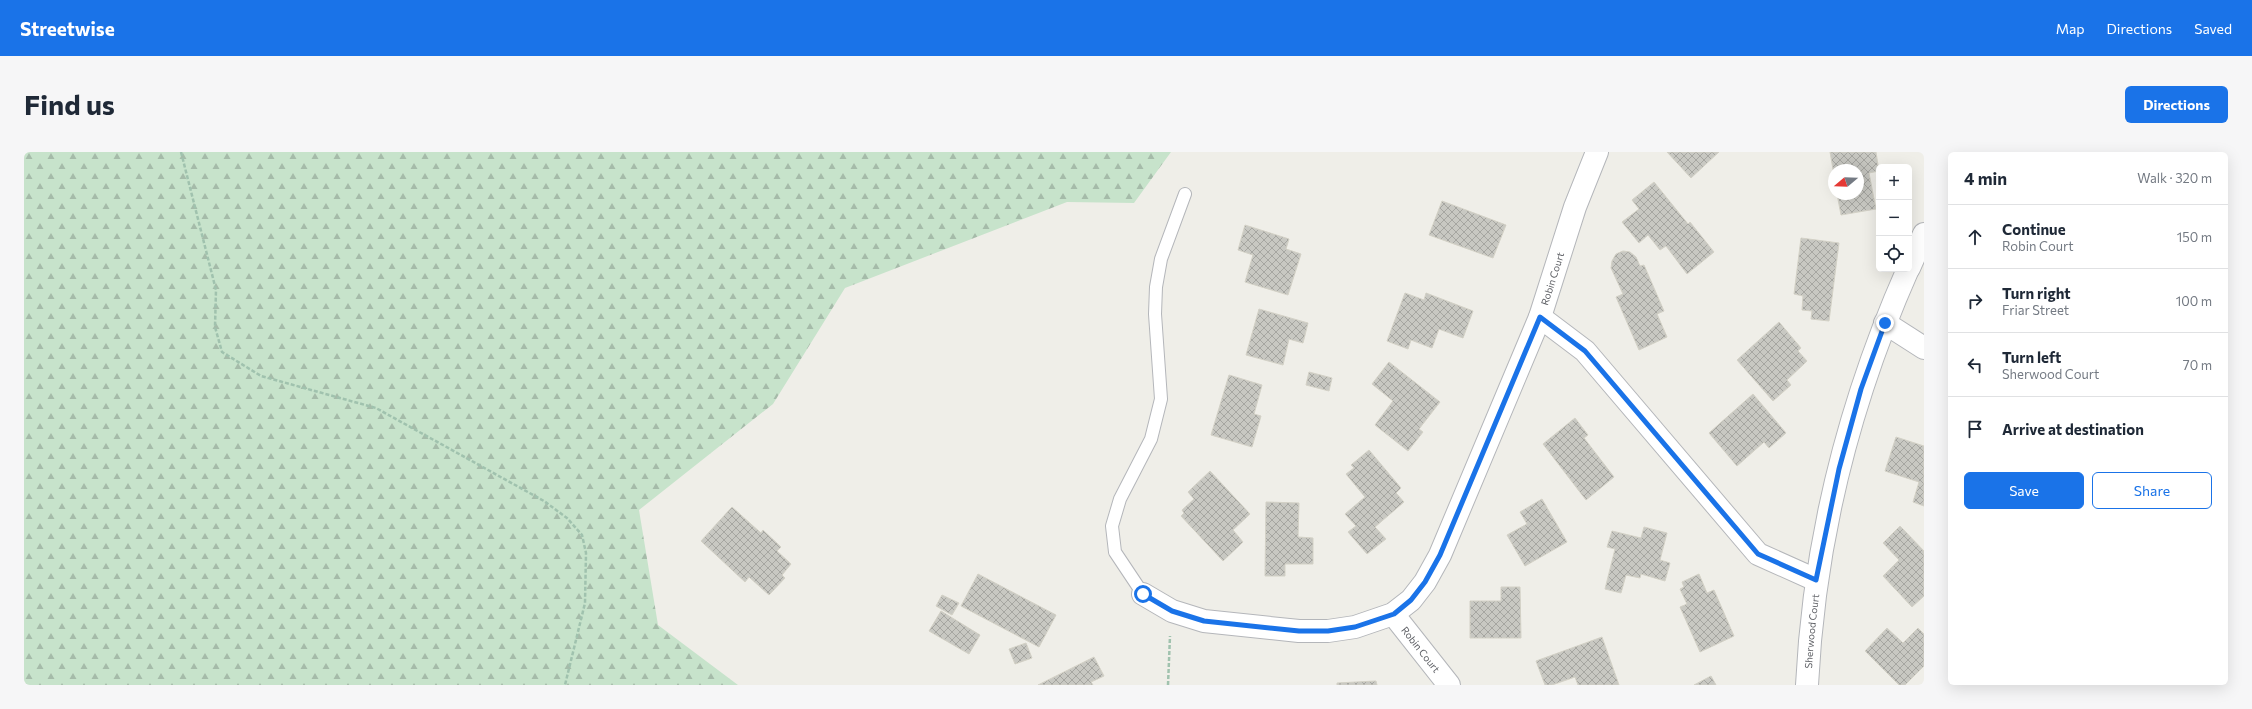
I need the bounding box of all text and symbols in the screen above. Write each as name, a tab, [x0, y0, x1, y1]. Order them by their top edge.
text: Streetwise	[20, 17, 115, 40]
text: Map	[2056, 20, 2085, 37]
text: Directions	[2107, 20, 2172, 37]
text: Saved	[2194, 20, 2232, 37]
button: Directions	[2125, 86, 2228, 123]
text: Find us	[24, 87, 115, 121]
north arrow	[1828, 164, 1864, 200]
map controls	[1876, 164, 1912, 272]
button: +	[1876, 164, 1912, 200]
text: 4 min	[1964, 168, 2007, 189]
text: Walk · 320 m	[2137, 170, 2212, 186]
button: −	[1876, 200, 1912, 236]
text: Continue	[2002, 220, 2066, 238]
icon: ahead	[1964, 226, 1986, 248]
text: 150 m	[2177, 229, 2212, 245]
button: locate	[1876, 236, 1912, 272]
text: Robin Court	[2002, 238, 2073, 254]
street label: Robin Court	[1538, 251, 1566, 307]
text: Turn right	[2002, 284, 2071, 302]
icon: right	[1964, 290, 1986, 312]
text: 100 m	[2176, 293, 2212, 309]
text: Friar Street	[2002, 302, 2069, 318]
route end	[1876, 314, 1894, 332]
text: Turn left	[2002, 348, 2061, 366]
icon: left	[1964, 354, 1986, 376]
text: 70 m	[2183, 357, 2212, 373]
text: Sherwood Court	[2002, 366, 2099, 382]
icon: arrive	[1964, 418, 1986, 440]
text: Arrive at destination	[2002, 420, 2144, 438]
button: Save	[1964, 472, 2084, 509]
button: Share	[2092, 472, 2212, 509]
route start	[1134, 585, 1152, 603]
street label: Sherwood Court	[1802, 593, 1821, 669]
street label: Robin Court	[1399, 624, 1443, 675]

